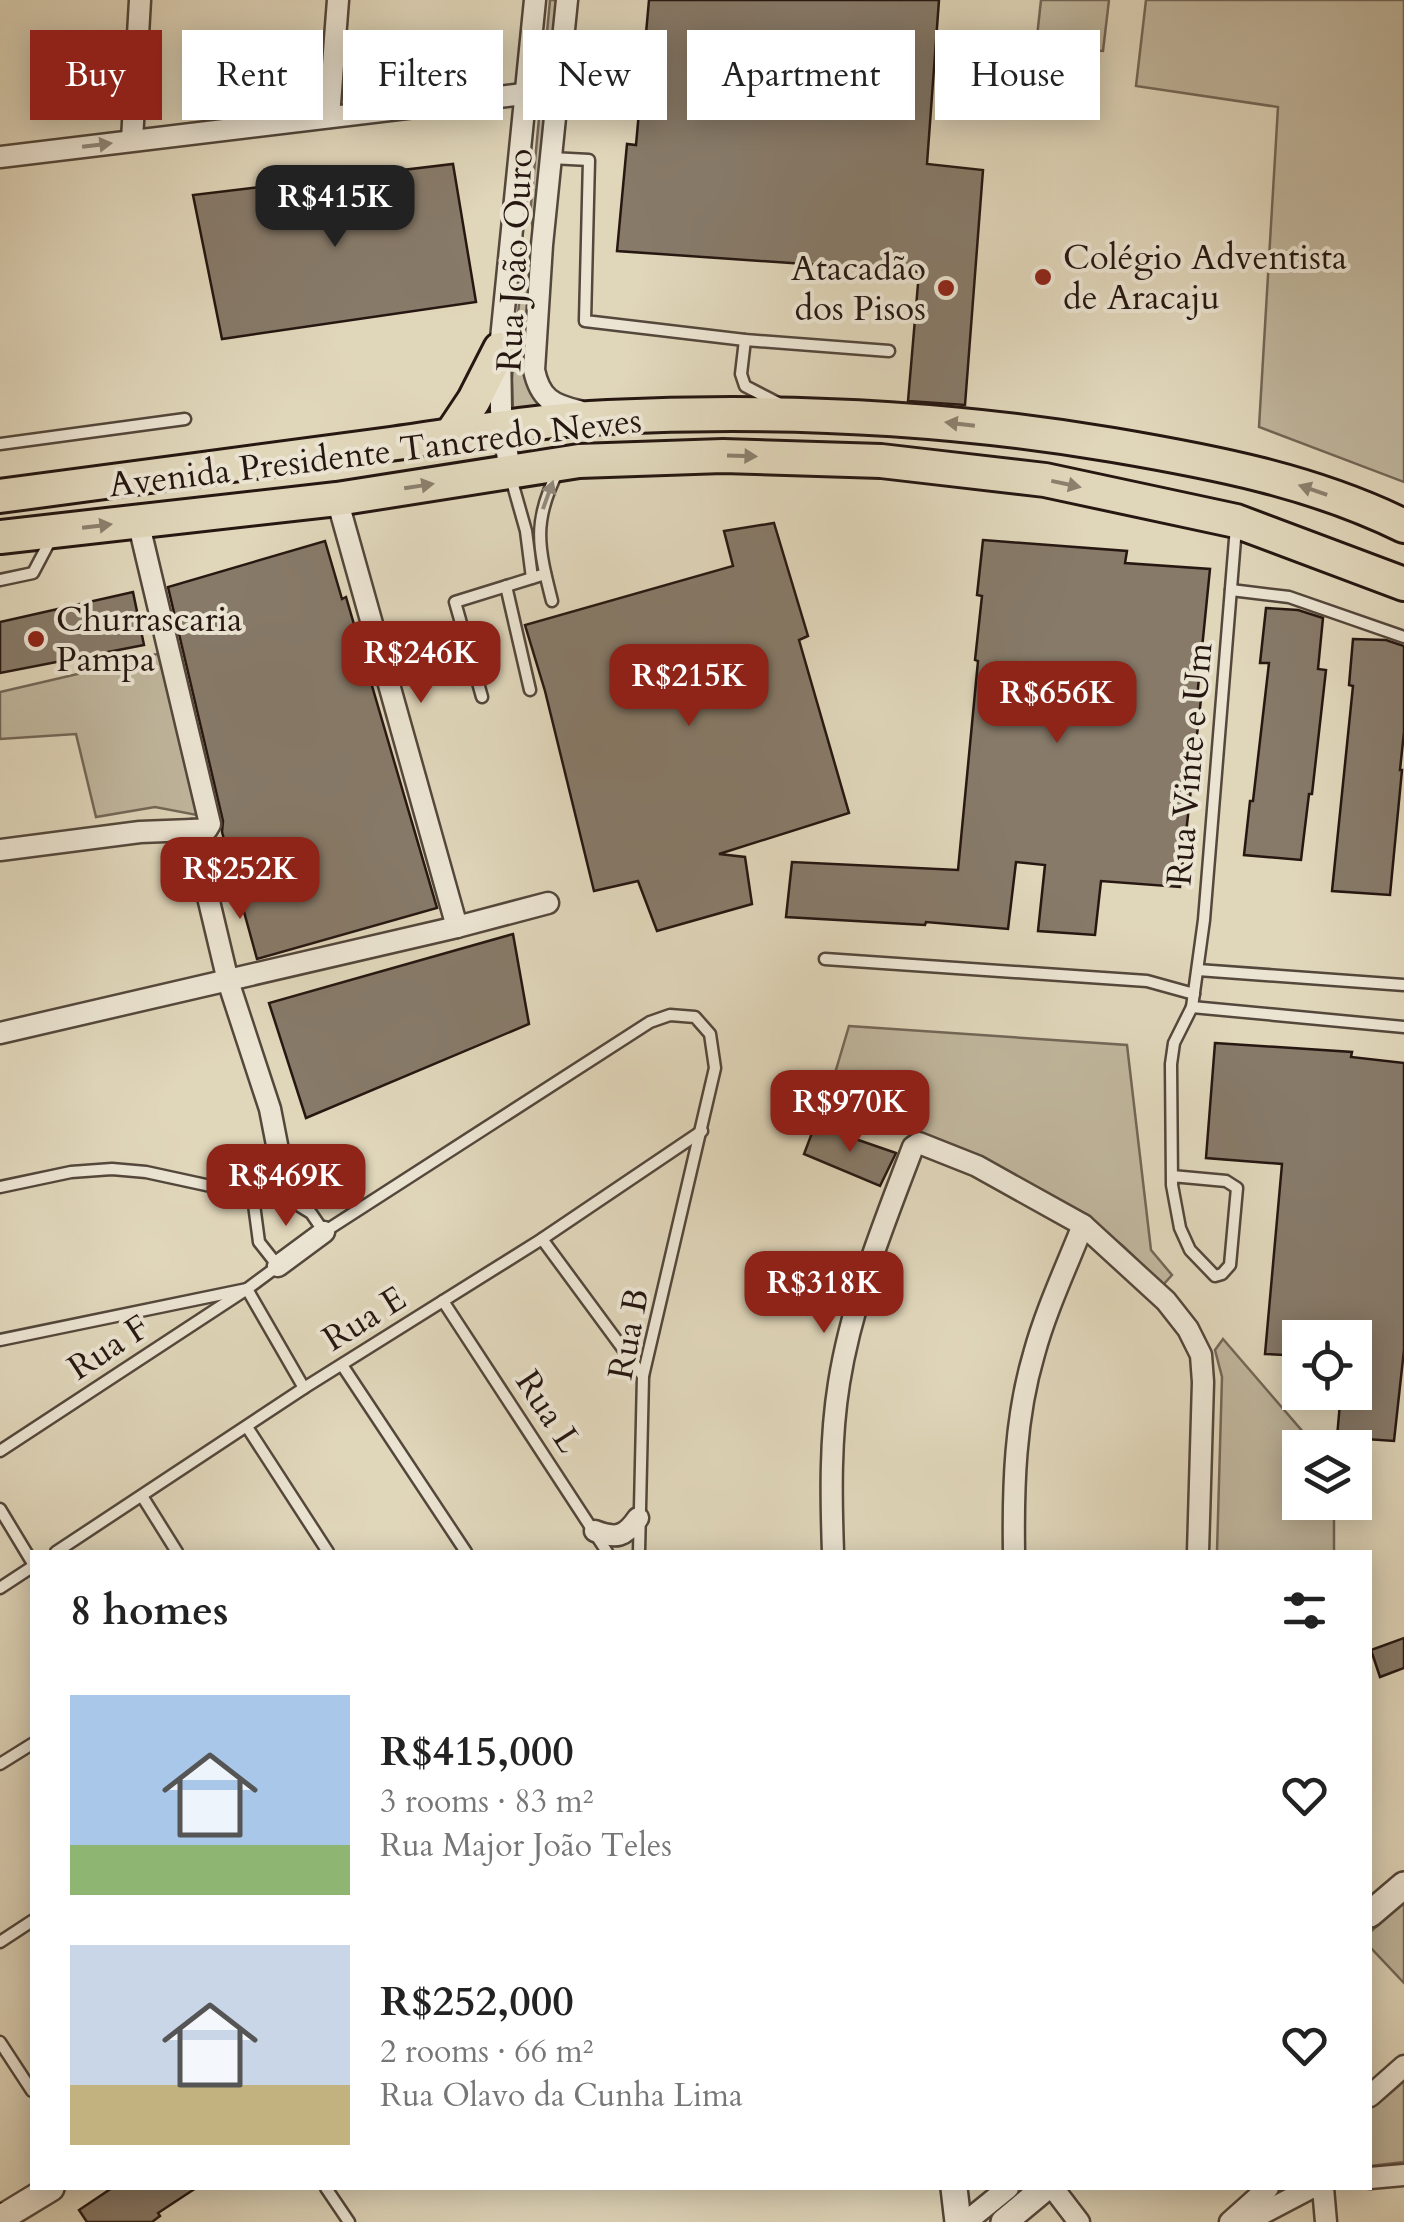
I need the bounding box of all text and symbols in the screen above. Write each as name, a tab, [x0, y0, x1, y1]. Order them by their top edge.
chip: Buy	[30, 30, 162, 120]
chip: Rent	[182, 30, 323, 120]
chip: Filters	[343, 30, 503, 120]
chip: New	[523, 30, 667, 120]
chip: Apartment	[687, 30, 915, 120]
chip: House	[935, 30, 1100, 120]
one-way arrow	[81, 137, 113, 153]
street label: Rua João Ouro	[485, 147, 545, 373]
pin: R$415K	[254, 165, 416, 250]
text: R$415K	[277, 175, 393, 219]
place label: Colégio Adventista de Aracaju	[1063, 234, 1347, 322]
place label: Atacadão dos Pisos	[791, 245, 926, 333]
marker: Colégio Adventista de Aracaju	[1032, 266, 1054, 288]
marker: Atacadão dos Pisos	[935, 277, 957, 299]
street label: Avenida Presidente Tancredo Neves	[106, 396, 644, 509]
one-way arrow	[944, 416, 976, 432]
one-way arrow	[727, 449, 759, 465]
one-way arrow	[1051, 477, 1082, 492]
one-way arrow	[404, 478, 436, 493]
one-way arrow	[541, 480, 556, 510]
one-way arrow	[1298, 482, 1328, 497]
one-way arrow	[81, 518, 113, 534]
place label: Churrascaria Pampa	[56, 596, 242, 684]
pin: R$246K	[340, 621, 502, 706]
marker: Churrascaria Pampa	[25, 628, 47, 650]
text: R$246K	[363, 631, 479, 675]
street label: Rua Vinte e Um	[1155, 640, 1225, 887]
pin: R$215K	[608, 644, 770, 729]
text: R$215K	[631, 654, 747, 698]
pin: R$656K	[976, 661, 1138, 746]
text: R$656K	[999, 671, 1115, 715]
pin: R$252K	[159, 837, 321, 922]
text: R$252K	[182, 847, 298, 891]
pin: R$970K	[769, 1070, 931, 1155]
text: R$970K	[792, 1080, 908, 1124]
pin: R$469K	[205, 1144, 367, 1229]
text: R$469K	[228, 1154, 344, 1198]
pin: R$318K	[743, 1251, 905, 1336]
text: R$318K	[766, 1261, 882, 1305]
street label: Rua E	[314, 1275, 415, 1363]
street label: Rua B	[597, 1285, 661, 1384]
street label: Rua F	[59, 1304, 158, 1392]
map controls	[1282, 1320, 1372, 1520]
button: locate	[1282, 1320, 1372, 1410]
street label: Rua L	[504, 1361, 593, 1463]
button: layers	[1282, 1430, 1372, 1520]
text: 8 homes	[70, 1582, 228, 1639]
icon: filters	[1277, 1583, 1332, 1638]
text: R$415,000	[380, 1723, 574, 1780]
icon: home	[150, 1735, 270, 1855]
icon: heart	[1277, 1768, 1332, 1823]
text: 3 rooms · 83 m²	[380, 1780, 593, 1824]
text: Rua Major João Teles	[380, 1824, 672, 1868]
text: R$252,000	[380, 1973, 574, 2030]
icon: home	[150, 1985, 270, 2105]
icon: heart	[1277, 2018, 1332, 2073]
text: 2 rooms · 66 m²	[380, 2030, 593, 2074]
text: Rua Olavo da Cunha Lima	[380, 2074, 743, 2118]

